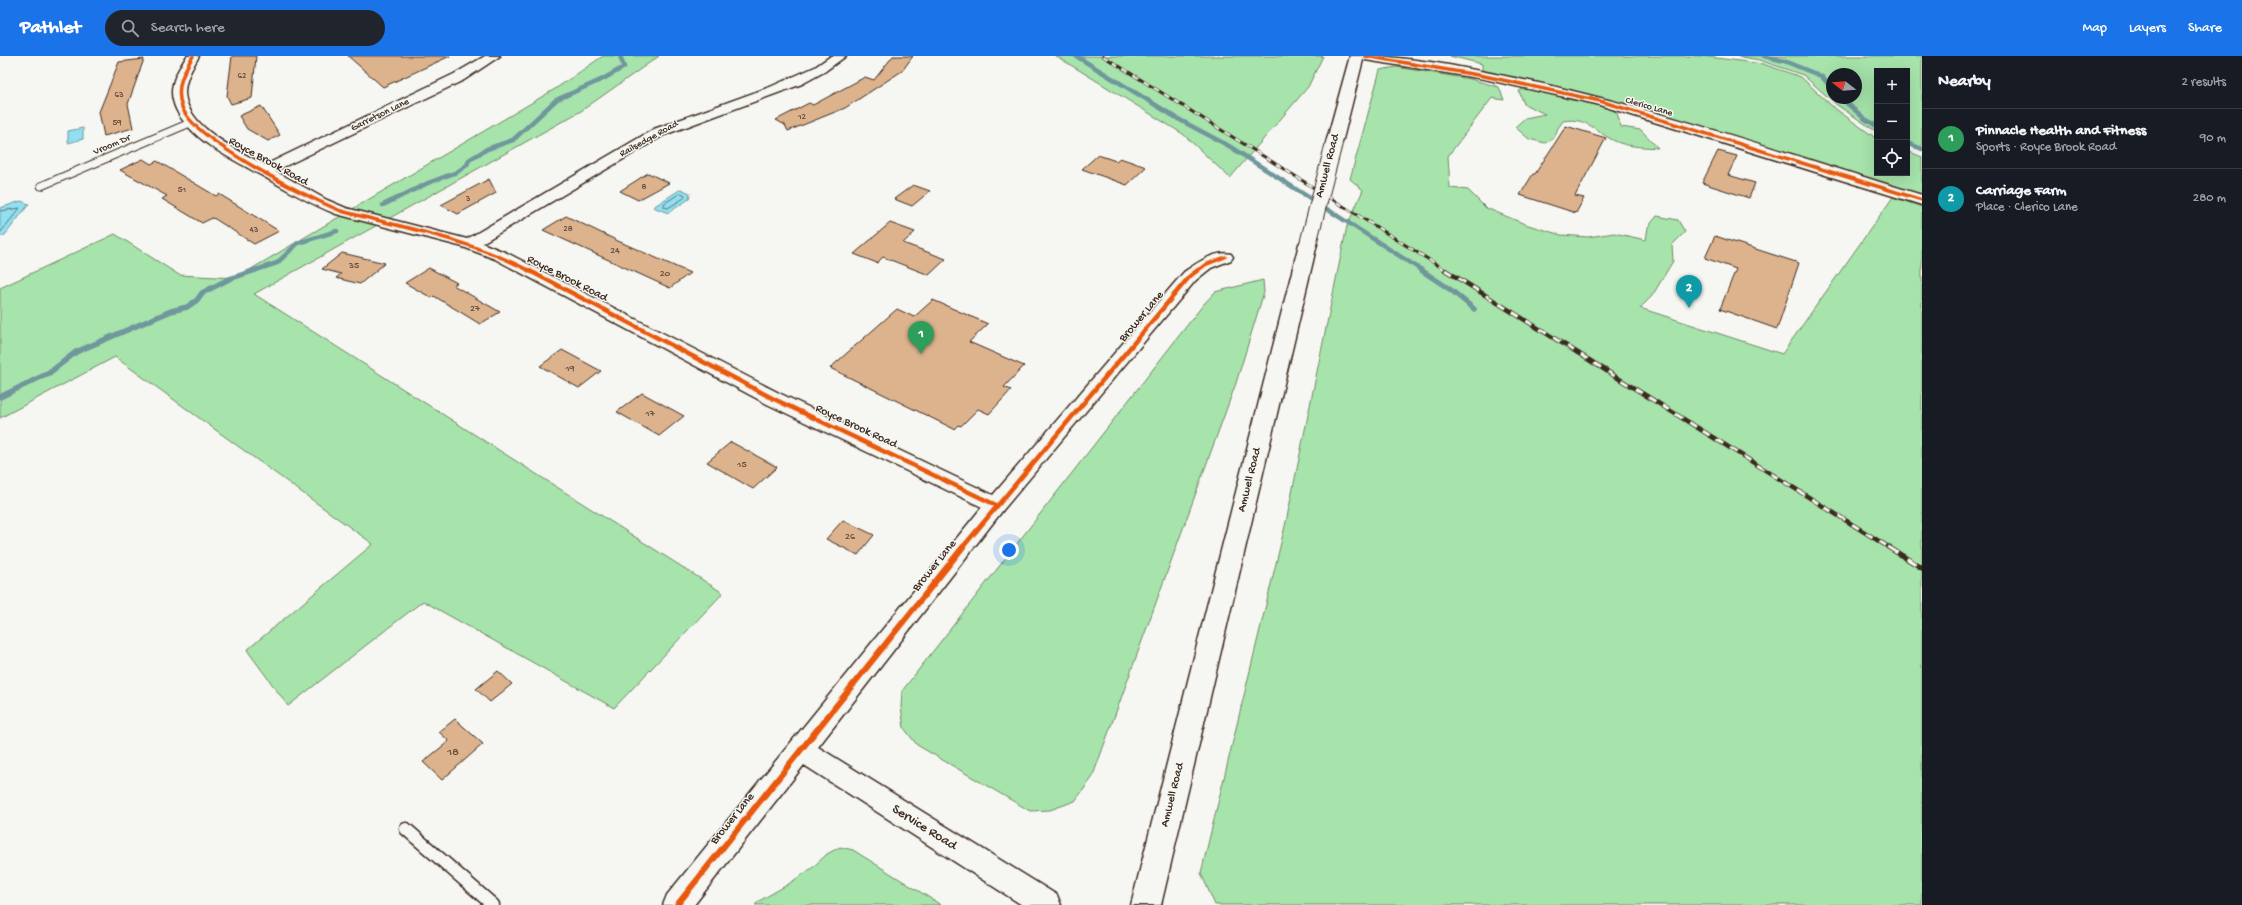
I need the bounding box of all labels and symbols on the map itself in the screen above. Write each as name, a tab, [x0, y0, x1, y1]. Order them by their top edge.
north arrow	[1826, 68, 1862, 104]
house number: 62	[238, 71, 247, 82]
house number: 63	[114, 90, 124, 101]
street label: Garretson Lane	[349, 95, 412, 134]
street label: Clerico Lane	[1624, 95, 1675, 120]
house number: 12	[797, 112, 807, 123]
street label: Railsedge Road	[618, 117, 681, 160]
house number: 59	[112, 118, 122, 129]
street label: Vroom Dr	[91, 131, 134, 159]
street label: Amwell Road	[1313, 132, 1343, 199]
street label: Royce Brook Road	[226, 134, 311, 190]
house number: 8	[642, 182, 647, 193]
house number: 51	[178, 185, 187, 196]
house number: 3	[465, 194, 471, 205]
house number: 28	[563, 224, 573, 235]
house number: 43	[250, 225, 259, 236]
house number: 24	[610, 245, 620, 257]
street label: Royce Brook Road	[524, 253, 611, 306]
house number: 35	[348, 260, 359, 272]
house number: 20	[660, 268, 671, 280]
pin: 2	[1676, 275, 1702, 308]
street label: Brower Lane	[1116, 288, 1168, 346]
house number: 27	[470, 303, 481, 315]
pin: 1	[908, 321, 934, 354]
house number: 19	[564, 363, 575, 375]
street label: Royce Brook Road	[813, 402, 900, 453]
house number: 17	[644, 408, 655, 420]
street label: Amwell Road	[1235, 446, 1265, 513]
house number: 15	[736, 459, 747, 471]
house number: 26	[845, 531, 856, 543]
street label: Brower Lane	[909, 537, 960, 595]
your location	[999, 540, 1019, 560]
house number: 18	[446, 746, 459, 760]
street label: Amwell Road	[1158, 761, 1188, 828]
street label: Brower Lane	[707, 790, 758, 848]
street label: Service Road	[888, 801, 961, 856]

